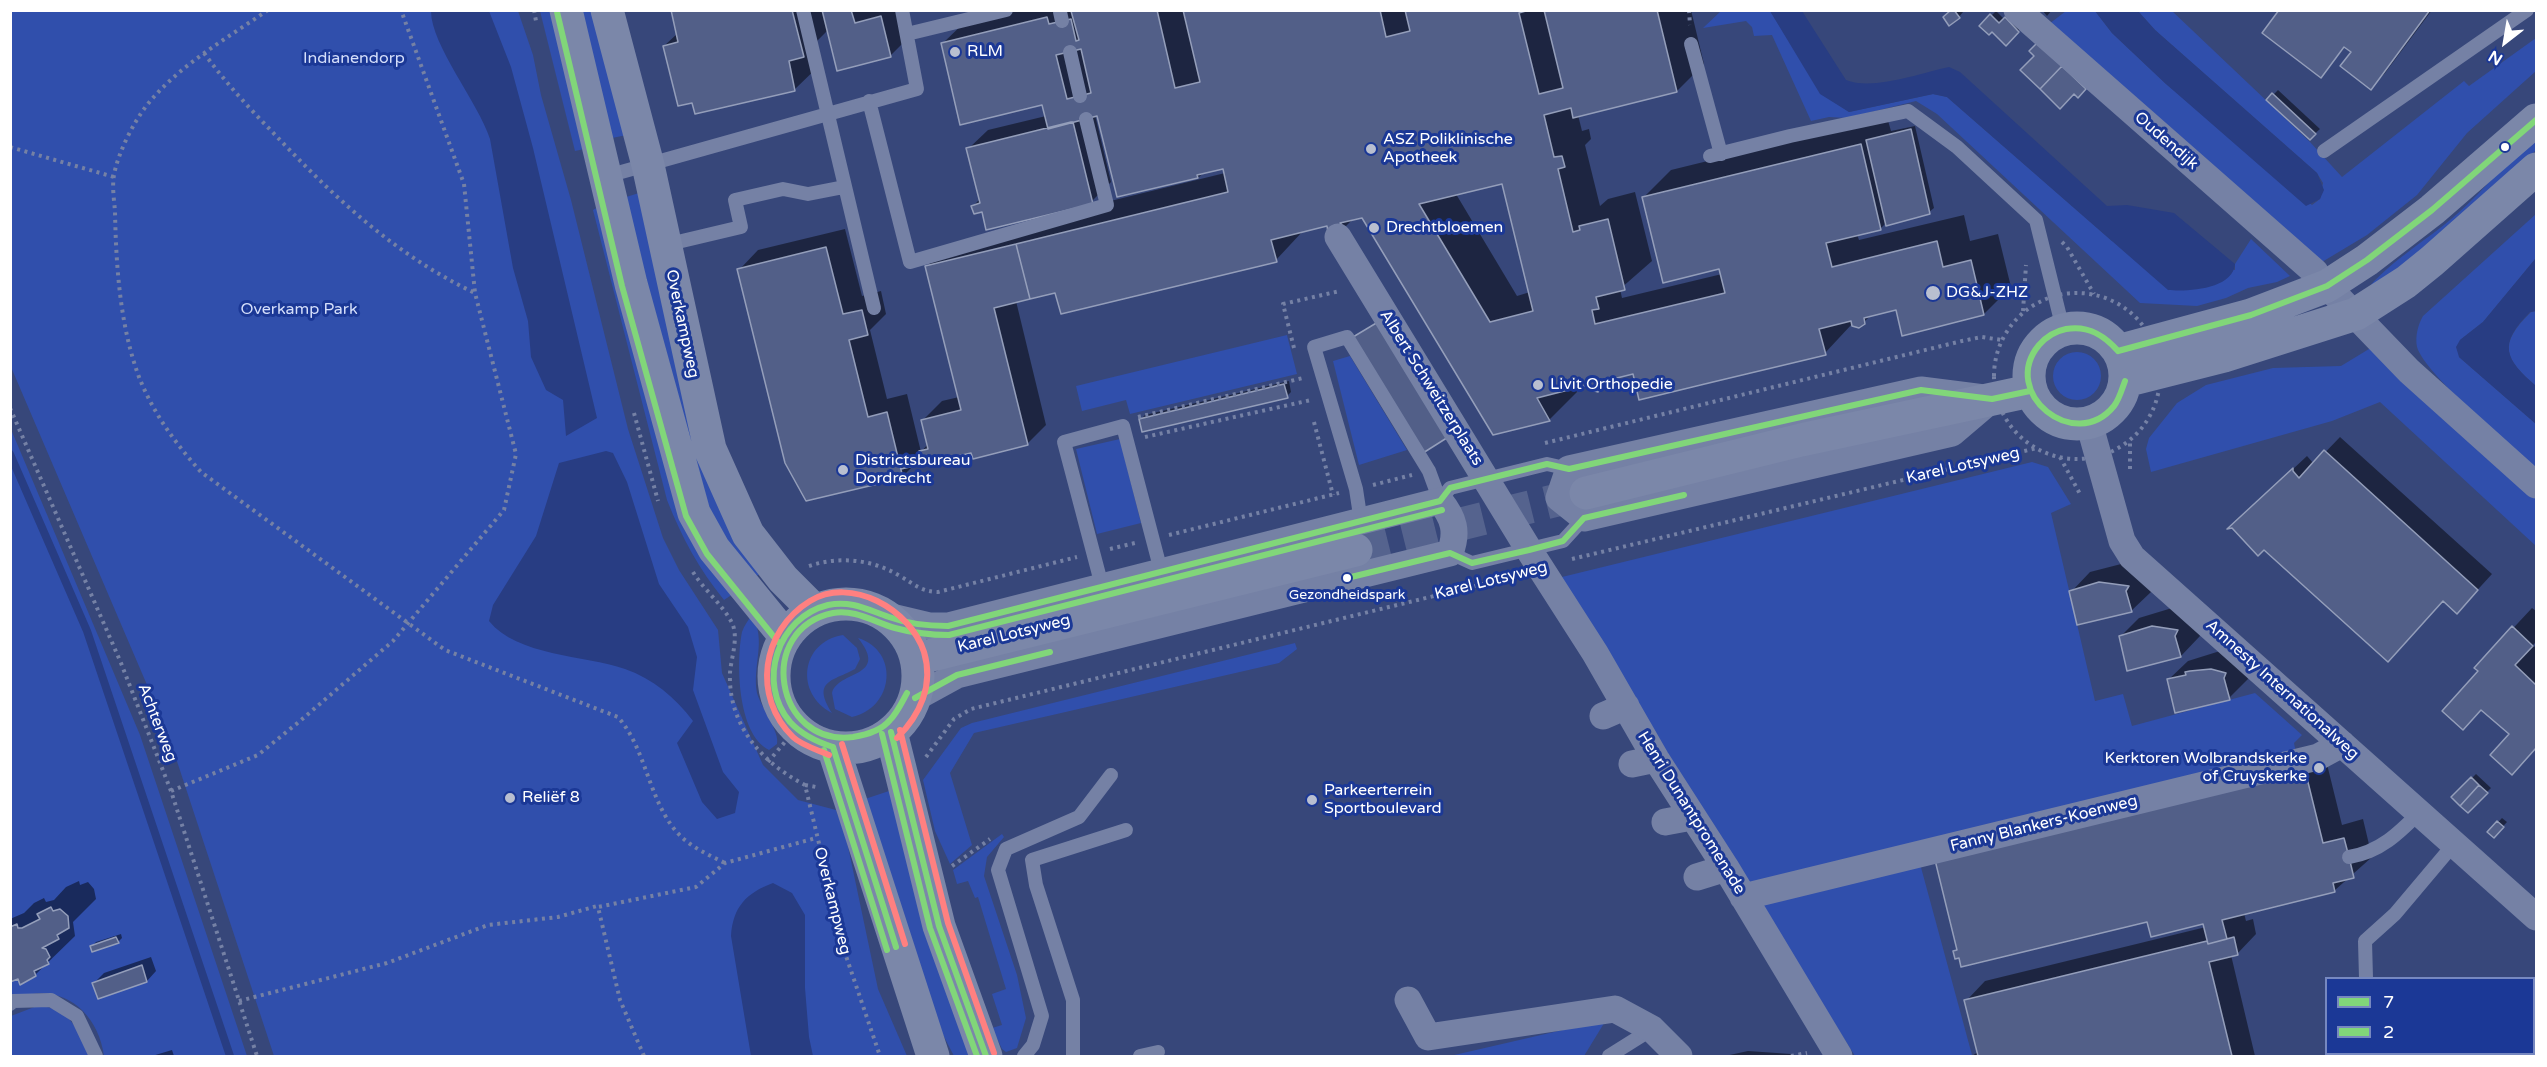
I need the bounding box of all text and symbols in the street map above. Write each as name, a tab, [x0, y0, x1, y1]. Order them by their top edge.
north arrow	[2475, 12, 2535, 72]
place label: RLM	[967, 42, 1003, 62]
marker: RLM	[948, 45, 962, 59]
text: N	[2485, 46, 2506, 69]
park label: Indianendorp	[303, 49, 405, 69]
street label: Oudendijk	[2130, 108, 2202, 174]
place label: ASZ Poliklinische Apotheek	[1383, 130, 1513, 168]
unlabelled marker	[2499, 141, 2511, 153]
marker: ASZ Poliklinische Apotheek	[1364, 142, 1378, 156]
place label: Drechtbloemen	[1386, 218, 1503, 238]
marker: Drechtbloemen	[1367, 221, 1381, 235]
street label: Overkampweg	[661, 268, 703, 380]
place label: DG&J-ZHZ	[1946, 283, 2028, 303]
marker: DG&J-ZHZ	[1924, 284, 1942, 302]
park label: Overkamp Park	[240, 300, 358, 320]
street label: Albert Schweitzerplaats	[1375, 307, 1487, 469]
place label: Livit Orthopedie	[1550, 375, 1673, 395]
marker: Livit Orthopedie	[1531, 378, 1545, 392]
street label: Karel Lotsyweg	[1904, 444, 2022, 488]
place label: Districtsbureau Dordrecht	[855, 451, 970, 489]
marker: Districtsbureau Dordrecht	[836, 463, 850, 477]
street label: Karel Lotsyweg	[1433, 558, 1549, 604]
marker: Gezondheidspark	[1341, 572, 1353, 584]
place label: Gezondheidspark	[1289, 587, 1405, 603]
street label: Karel Lotsyweg	[956, 611, 1072, 657]
street label: Amnesty Internationalweg	[2201, 616, 2363, 764]
street label: Achterweg	[133, 681, 181, 765]
street label: Henri Dunantpromenade	[1633, 728, 1749, 898]
place label: Kerktoren Wolbrandskerke of Cruyskerke	[2105, 749, 2307, 787]
marker: Kerktoren Wolbrandskerke of Cruyskerke	[2312, 761, 2326, 775]
place label: Parkeerterrein Sportboulevard	[1324, 781, 1442, 819]
place label: Reliëf 8	[522, 788, 580, 808]
marker: Reliëf 8	[503, 791, 517, 805]
street label: Fanny Blankers-Koenweg	[1948, 791, 2140, 857]
marker: Parkeerterrein Sportboulevard	[1305, 793, 1319, 807]
street label: Overkampweg	[809, 845, 855, 957]
legend	[2325, 977, 2535, 1055]
text: 7	[2383, 991, 2394, 1013]
text: 2	[2383, 1021, 2394, 1043]

